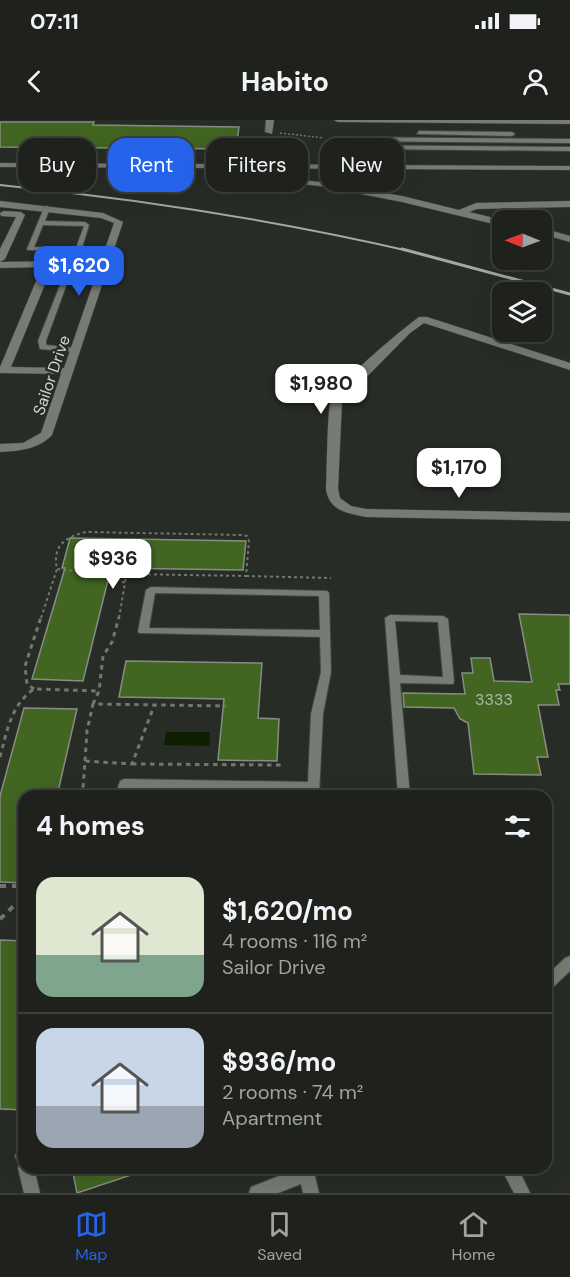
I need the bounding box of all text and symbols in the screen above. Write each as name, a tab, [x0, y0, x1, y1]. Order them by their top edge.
text: 07:11	[30, 7, 79, 36]
text: Habito	[241, 64, 329, 99]
icon: back	[18, 65, 51, 98]
icon: person	[519, 65, 552, 98]
chip: Buy	[18, 138, 96, 192]
chip: Rent	[108, 138, 194, 192]
chip: Filters	[206, 138, 308, 192]
chip: New	[320, 138, 404, 192]
north arrow	[492, 210, 552, 270]
map controls	[492, 210, 552, 342]
pin: $1,620	[30, 246, 128, 297]
text: $1,620	[48, 252, 110, 278]
button: layers	[492, 282, 552, 342]
street label: Sailor Drive	[28, 333, 75, 418]
pin: $1,980	[272, 364, 370, 415]
text: $1,980	[289, 370, 353, 396]
pin: $1,170	[410, 448, 508, 499]
text: $1,170	[431, 454, 487, 480]
pin: $936	[77, 539, 149, 590]
text: $936	[88, 545, 138, 571]
house number: 3333	[475, 689, 513, 710]
text: 4 homes	[36, 809, 145, 843]
icon: filters	[501, 810, 534, 843]
text: $1,620/mo	[222, 894, 353, 928]
icon: home	[84, 901, 156, 973]
text: 4 rooms · 116 m²	[222, 928, 367, 954]
text: Sailor Drive	[222, 954, 326, 980]
text: $936/mo	[222, 1045, 336, 1079]
icon: home	[84, 1052, 156, 1124]
text: 2 rooms · 74 m²	[222, 1079, 363, 1105]
text: Apartment	[222, 1105, 322, 1131]
tab: Map	[75, 1208, 108, 1265]
tab: Saved	[257, 1208, 302, 1265]
tab: Home	[452, 1208, 495, 1265]

